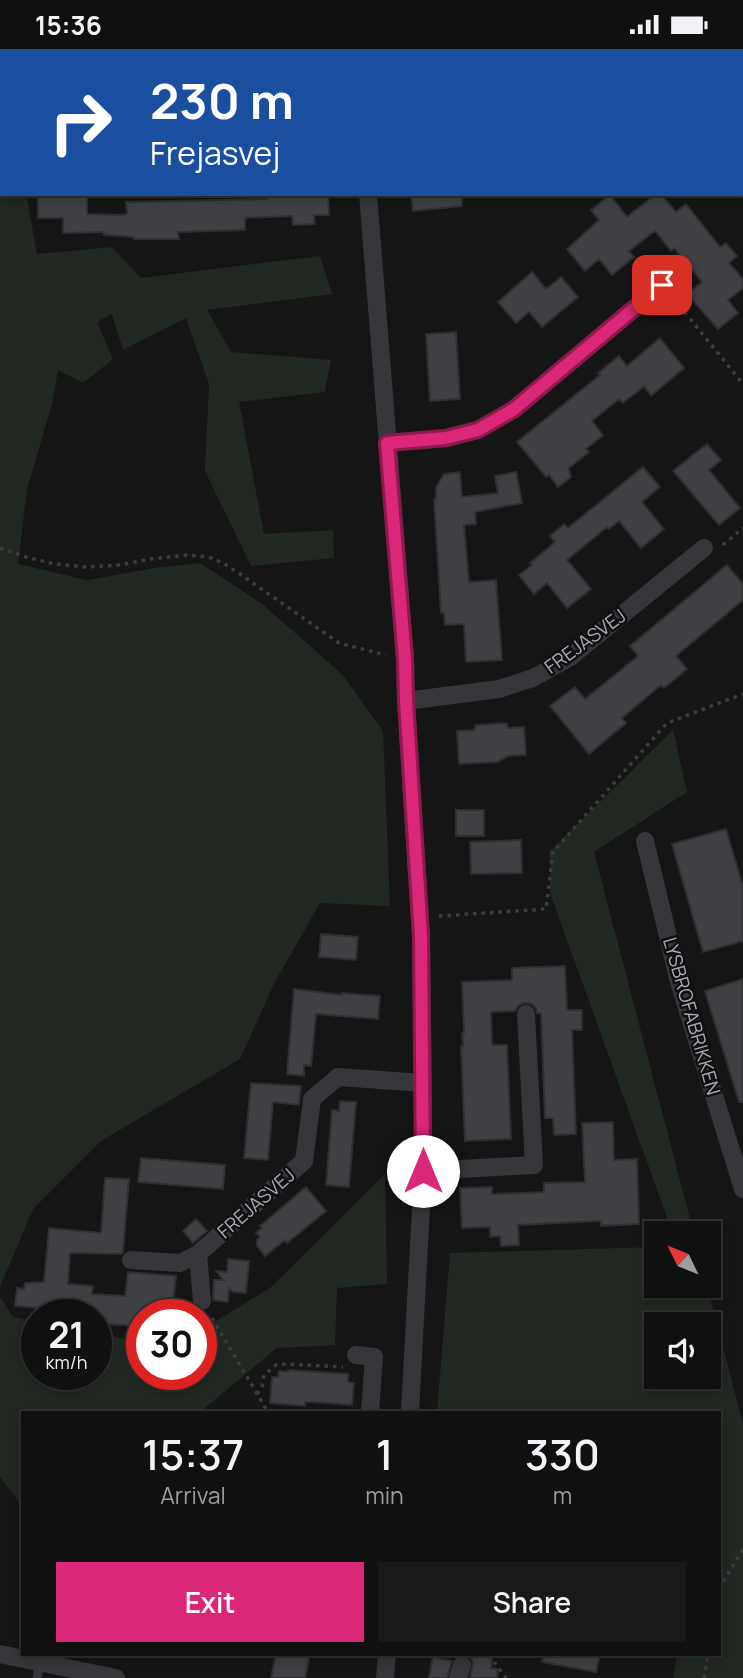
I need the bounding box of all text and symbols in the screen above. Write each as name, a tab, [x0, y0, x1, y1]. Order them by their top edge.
text: 15:36	[35, 7, 102, 43]
text: 230 m	[150, 67, 294, 134]
icon: right	[35, 77, 126, 168]
text: Frejasvej	[150, 131, 280, 175]
pin	[632, 255, 692, 315]
icon: arrive	[643, 266, 681, 304]
street label: FREJASVEJ	[539, 603, 631, 679]
street label: LYSBROFABRIKKEN	[657, 934, 727, 1098]
position arrow	[386, 1134, 460, 1208]
street label: FREJASVEJ	[212, 1162, 300, 1244]
north arrow	[644, 1221, 721, 1299]
map controls	[644, 1221, 721, 1389]
speed limit sign: 30	[126, 1299, 217, 1390]
text: 21	[48, 1311, 85, 1359]
button: sound	[644, 1312, 721, 1389]
text: km/h	[46, 1350, 87, 1374]
text: 15:37	[142, 1425, 244, 1483]
text: 1	[376, 1425, 393, 1483]
text: 330	[525, 1425, 600, 1483]
text: Arrival	[160, 1479, 226, 1511]
text: min	[365, 1479, 404, 1511]
text: m	[553, 1479, 572, 1511]
button: Exit	[56, 1562, 364, 1642]
button: Share	[378, 1562, 686, 1642]

